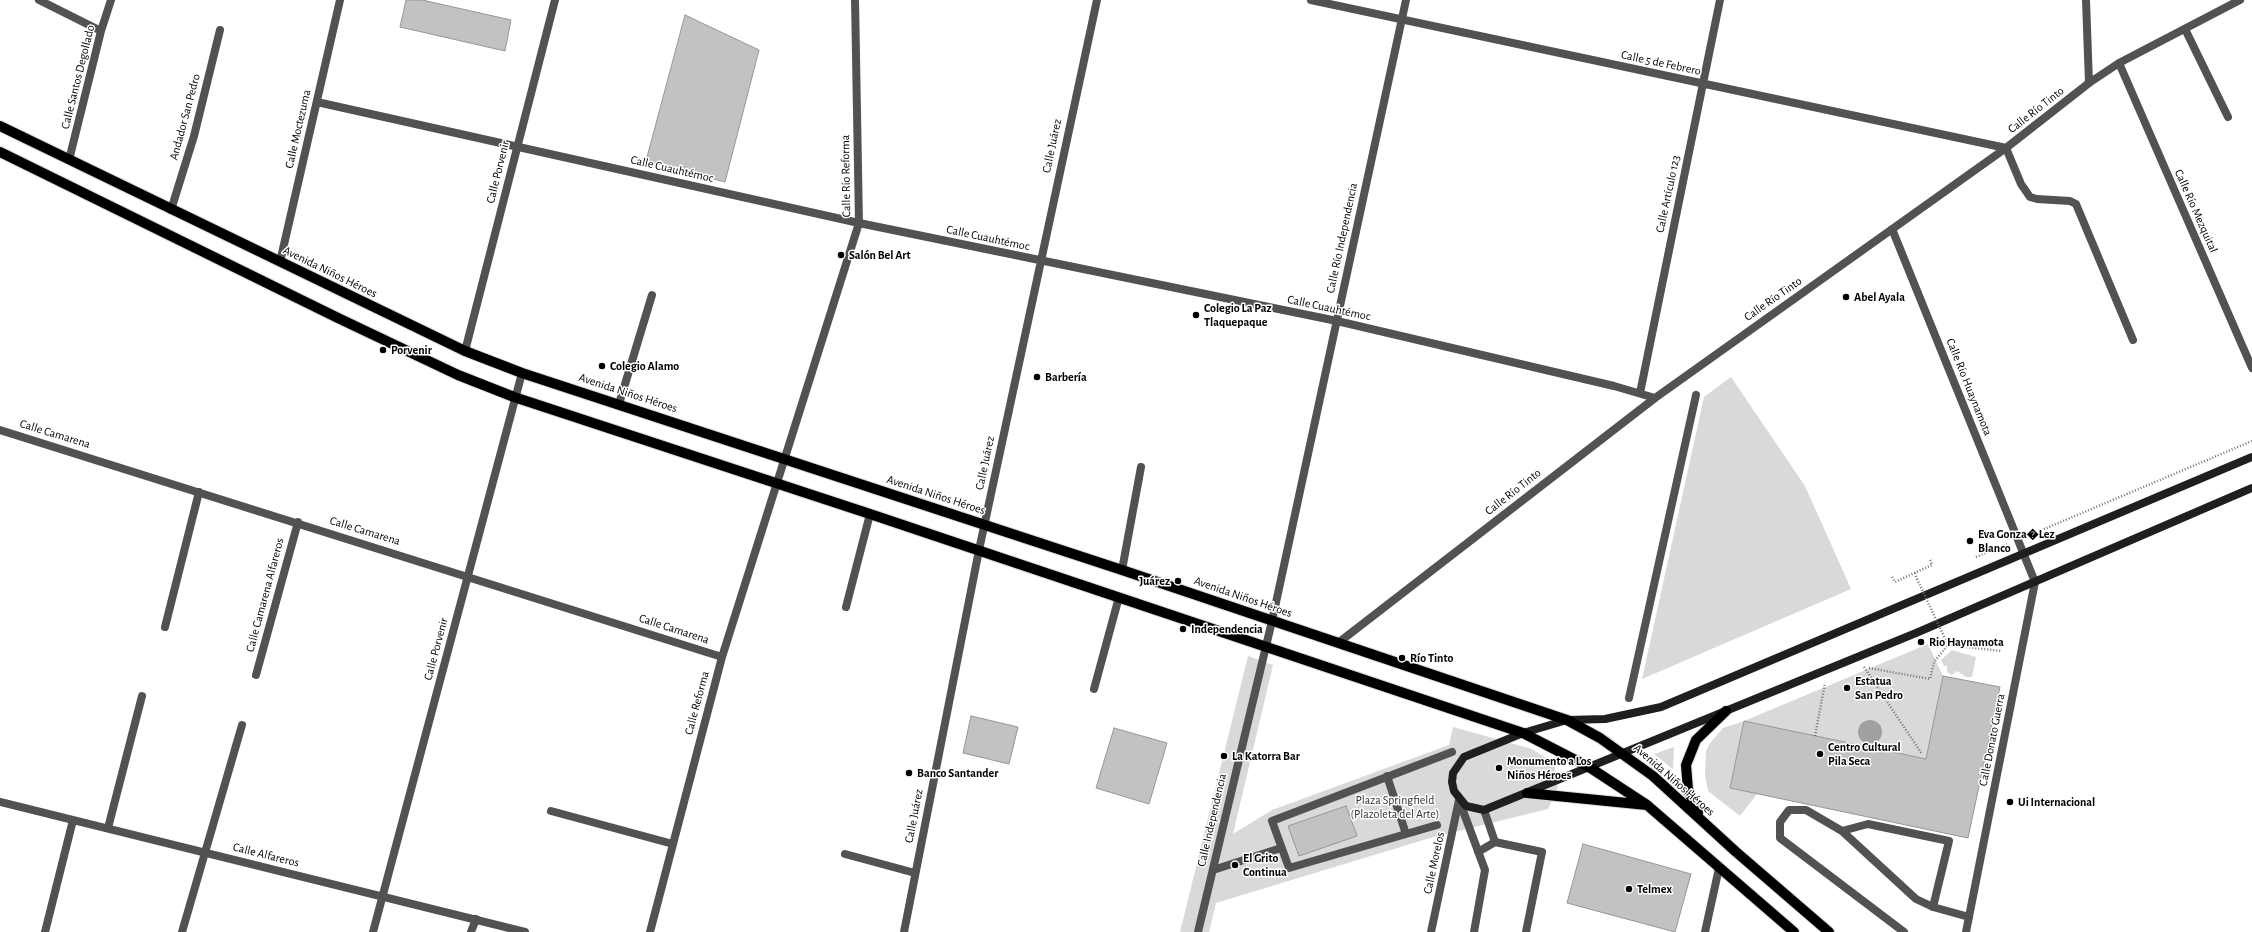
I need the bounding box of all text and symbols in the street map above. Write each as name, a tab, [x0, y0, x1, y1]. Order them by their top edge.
street label: Calle Santos Degollado	[58, 23, 98, 131]
street label: Calle 5 de Febrero	[1620, 47, 1702, 79]
street label: Andador San Pedro	[167, 72, 203, 162]
street label: Calle Río Tinto	[2005, 84, 2067, 136]
street label: Calle Moctezuma	[282, 88, 314, 170]
street label: Calle Juárez	[1039, 118, 1065, 174]
street label: Calle Río Reforma	[838, 135, 854, 217]
street label: Calle Porvenir	[483, 139, 513, 205]
street label: Calle Cuauhtémoc	[629, 152, 715, 186]
street label: Calle Artículo 123	[1653, 154, 1683, 234]
street label: Calle Río Mezquital	[2171, 167, 2221, 255]
street label: Calle Río Independencia	[1323, 181, 1361, 295]
street label: Calle Cuauhtémoc	[945, 222, 1031, 254]
street label: Avenida Niños Héroes	[281, 243, 379, 301]
place label: Salón Bel Art	[849, 248, 911, 262]
marker: Salón Bel Art	[836, 250, 846, 260]
street label: Calle Río Tinto	[1741, 274, 1805, 324]
place label: Abel Ayala	[1854, 290, 1905, 304]
street label: Calle Cuauhtémoc	[1286, 292, 1372, 324]
marker: Abel Ayala	[1841, 292, 1851, 302]
place label: Colegio La Paz Tlaquepaque	[1204, 301, 1272, 329]
marker: Colegio La Paz Tlaquepaque	[1191, 310, 1201, 320]
street label: Calle Río Huaynamota	[1943, 336, 1995, 438]
place label: Porvenir	[391, 343, 432, 357]
marker: Porvenir	[378, 345, 388, 355]
place label: Colegio Alamo	[610, 359, 679, 373]
marker: Colegio Alamo	[597, 361, 607, 371]
street label: Avenida Niños Héroes	[577, 370, 679, 416]
place label: Barbería	[1045, 370, 1087, 384]
marker: Barbería	[1032, 372, 1042, 382]
street label: Calle Camarena	[18, 416, 92, 452]
street label: Calle Juárez	[972, 435, 998, 491]
street label: Calle Río Tinto	[1482, 466, 1544, 518]
street label: Avenida Niños Héroes	[885, 472, 987, 518]
street label: Calle Camarena	[328, 513, 402, 549]
place label: Eva Gonza�Lez Blanco	[1978, 527, 2055, 555]
street label: Calle Camarena Alfareros	[243, 536, 287, 654]
marker: Eva Gonza�Lez Blanco	[1965, 536, 1975, 546]
street label: Avenida Niños Héroes	[1192, 573, 1294, 621]
place label: Juárez	[1139, 574, 1170, 588]
marker: Juárez	[1173, 576, 1183, 586]
street label: Calle Camarena	[637, 611, 711, 647]
street label: Calle Porvenir	[421, 616, 451, 682]
place label: Independencia	[1191, 622, 1263, 636]
marker: Independencia	[1178, 624, 1188, 634]
place label: Rio Haynamota	[1929, 635, 2004, 649]
marker: Rio Haynamota	[1916, 637, 1926, 647]
place label: Río Tinto	[1410, 651, 1453, 665]
marker: Río Tinto	[1397, 653, 1407, 663]
street label: Calle Reforma	[682, 670, 712, 736]
place label: Estatua San Pedro	[1855, 674, 1903, 702]
marker: Estatua San Pedro	[1842, 683, 1852, 693]
street label: Calle Donato Guerra	[1976, 693, 2008, 787]
place label: Centro Cultural Pila Seca	[1828, 740, 1901, 768]
street label: Avenida Niños Héroes	[1630, 741, 1718, 819]
place label: La Katorra Bar	[1232, 749, 1300, 763]
marker: Centro Cultural Pila Seca	[1815, 749, 1825, 759]
marker: La Katorra Bar	[1219, 751, 1229, 761]
place label: Monumento a Los Niños Héroes	[1507, 754, 1591, 782]
marker: Monumento a Los Niños Héroes	[1494, 763, 1504, 773]
place label: Banco Santander	[917, 766, 998, 780]
marker: Banco Santander	[904, 768, 914, 778]
street label: Calle Independencia	[1194, 772, 1230, 868]
street label: Calle Juárez	[902, 788, 926, 844]
park label: Plaza Springfield (Plazoleta del Arte)	[1351, 793, 1439, 821]
place label: Ui Internacional	[2018, 795, 2095, 809]
marker: Ui Internacional	[2005, 797, 2015, 807]
street label: Calle Morelos	[1420, 831, 1448, 895]
street label: Calle Alfareros	[231, 840, 301, 870]
place label: El Grito Continua	[1243, 851, 1287, 879]
marker: El Grito Continua	[1230, 860, 1240, 870]
place label: Telmex	[1637, 882, 1672, 896]
marker: Telmex	[1624, 884, 1634, 894]

